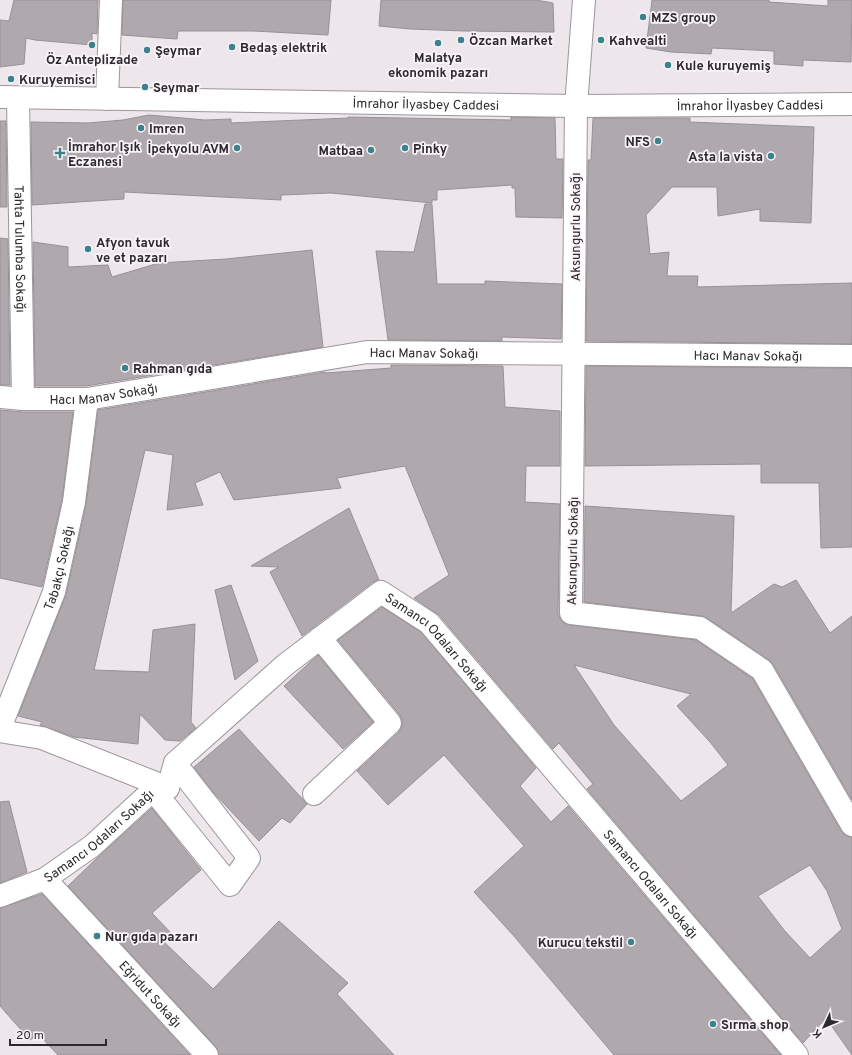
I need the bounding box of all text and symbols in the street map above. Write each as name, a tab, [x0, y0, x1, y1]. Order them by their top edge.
place label: MZS group	[651, 11, 716, 27]
marker: MZS group	[638, 12, 648, 22]
place label: Özcan Market	[469, 33, 553, 50]
place label: Kahvealti	[609, 34, 667, 50]
marker: Özcan Market	[456, 35, 466, 45]
marker: Kahvealti	[596, 35, 606, 45]
marker: Malatya ekonomik pazarı	[433, 38, 443, 48]
marker: Öz Anteplizade	[87, 40, 97, 50]
place label: Bedaş elektrik	[240, 41, 327, 57]
marker: Bedaş elektrik	[227, 42, 237, 52]
place label: Şeymar	[155, 44, 202, 60]
marker: Şeymar	[142, 45, 152, 55]
place label: Malatya ekonomik pazarı	[388, 51, 488, 82]
place label: Öz Anteplizade	[46, 52, 138, 69]
place label: Kule kuruyemiş	[676, 59, 771, 75]
marker: Kule kuruyemiş	[663, 60, 673, 70]
place label: Kuruyemisci	[19, 73, 95, 89]
marker: Kuruyemisci	[6, 74, 16, 84]
place label: Seymar	[153, 81, 200, 97]
marker: Seymar	[140, 82, 150, 92]
street label: İmrahor İlyasbey Caddesi	[352, 95, 499, 115]
street label: İmrahor İlyasbey Caddesi	[677, 97, 823, 115]
place label: Imren	[149, 122, 184, 138]
marker: Imren	[136, 123, 146, 133]
place label: NFS	[625, 135, 650, 151]
marker: NFS	[653, 136, 663, 146]
place label: İmrahor Işık Eczanesi	[68, 139, 141, 171]
place label: İpekyolu AVM	[147, 141, 229, 158]
place label: Pinky	[413, 142, 448, 158]
marker: İpekyolu AVM	[232, 143, 242, 153]
marker: Pinky	[400, 143, 410, 153]
place label: Matbaa	[319, 144, 363, 160]
marker: Matbaa	[366, 145, 376, 155]
marker: İmrahor Işık Eczanesi	[55, 148, 65, 158]
place label: Asta la vista	[688, 150, 763, 166]
marker: Asta la vista	[766, 151, 776, 161]
street label: Aksungurlu Sokağı	[569, 173, 585, 281]
street label: Tahta Tulumba Sokağı	[9, 185, 28, 313]
place label: Afyon tavuk ve et pazarı	[96, 236, 170, 267]
marker: Afyon tavuk ve et pazarı	[83, 244, 93, 254]
street label: Hacı Manav Sokağı	[369, 346, 478, 363]
street label: Hacı Manav Sokağı	[693, 349, 802, 366]
place label: Rahman gıda	[133, 362, 212, 378]
marker: Rahman gıda	[120, 363, 130, 373]
street label: Hacı Manav Sokağı	[49, 381, 159, 409]
street label: Aksungurlu Sokağı	[565, 496, 583, 606]
street label: Tabakçı Sokağı	[42, 524, 78, 613]
street label: Samancı Odaları Sokağı	[381, 591, 490, 696]
street label: Samancı Odaları Sokağı	[42, 787, 158, 887]
street label: Samancı Odaları Sokağı	[599, 827, 700, 943]
place label: Nur gıda pazarı	[105, 930, 198, 946]
marker: Nur gıda pazarı	[92, 931, 102, 941]
place label: Kurucu tekstil	[538, 936, 623, 952]
marker: Kurucu tekstil	[626, 937, 636, 947]
street label: Eğridut Sokağı	[114, 958, 184, 1032]
north arrow	[804, 1007, 844, 1047]
place label: Sırma shop	[721, 1018, 789, 1034]
marker: Sırma shop	[708, 1019, 718, 1029]
scale bar	[10, 1021, 106, 1047]
text: K	[810, 1025, 825, 1041]
text: 20 m	[16, 1028, 44, 1044]

